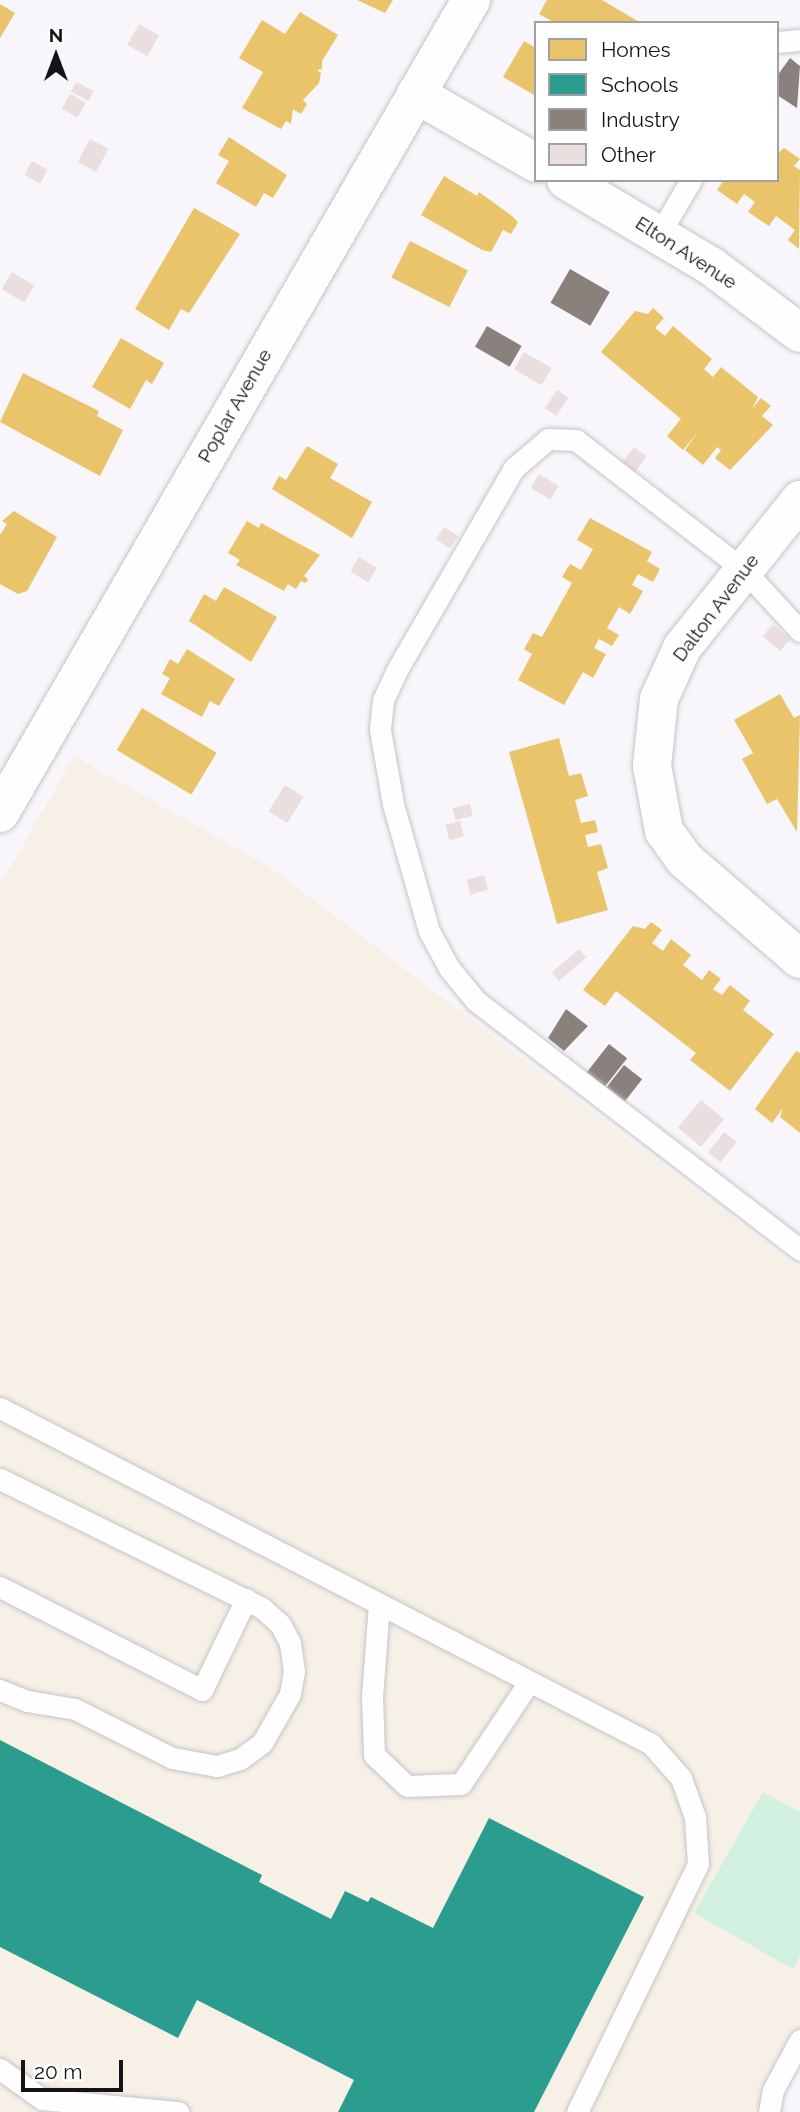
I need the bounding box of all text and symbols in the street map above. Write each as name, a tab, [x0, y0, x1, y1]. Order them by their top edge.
north arrow	[21, 21, 91, 91]
legend	[534, 21, 779, 182]
text: N	[49, 24, 63, 46]
text: Homes	[601, 37, 671, 62]
text: Schools	[601, 72, 678, 97]
text: Industry	[601, 107, 680, 132]
text: Other	[601, 142, 656, 167]
street label: Elton Avenue	[631, 212, 741, 294]
street label: Poplar Avenue	[193, 345, 277, 467]
street label: Dalton Avenue	[668, 550, 764, 666]
scale bar	[24, 2046, 126, 2090]
text: 20 m	[34, 2059, 82, 2084]

